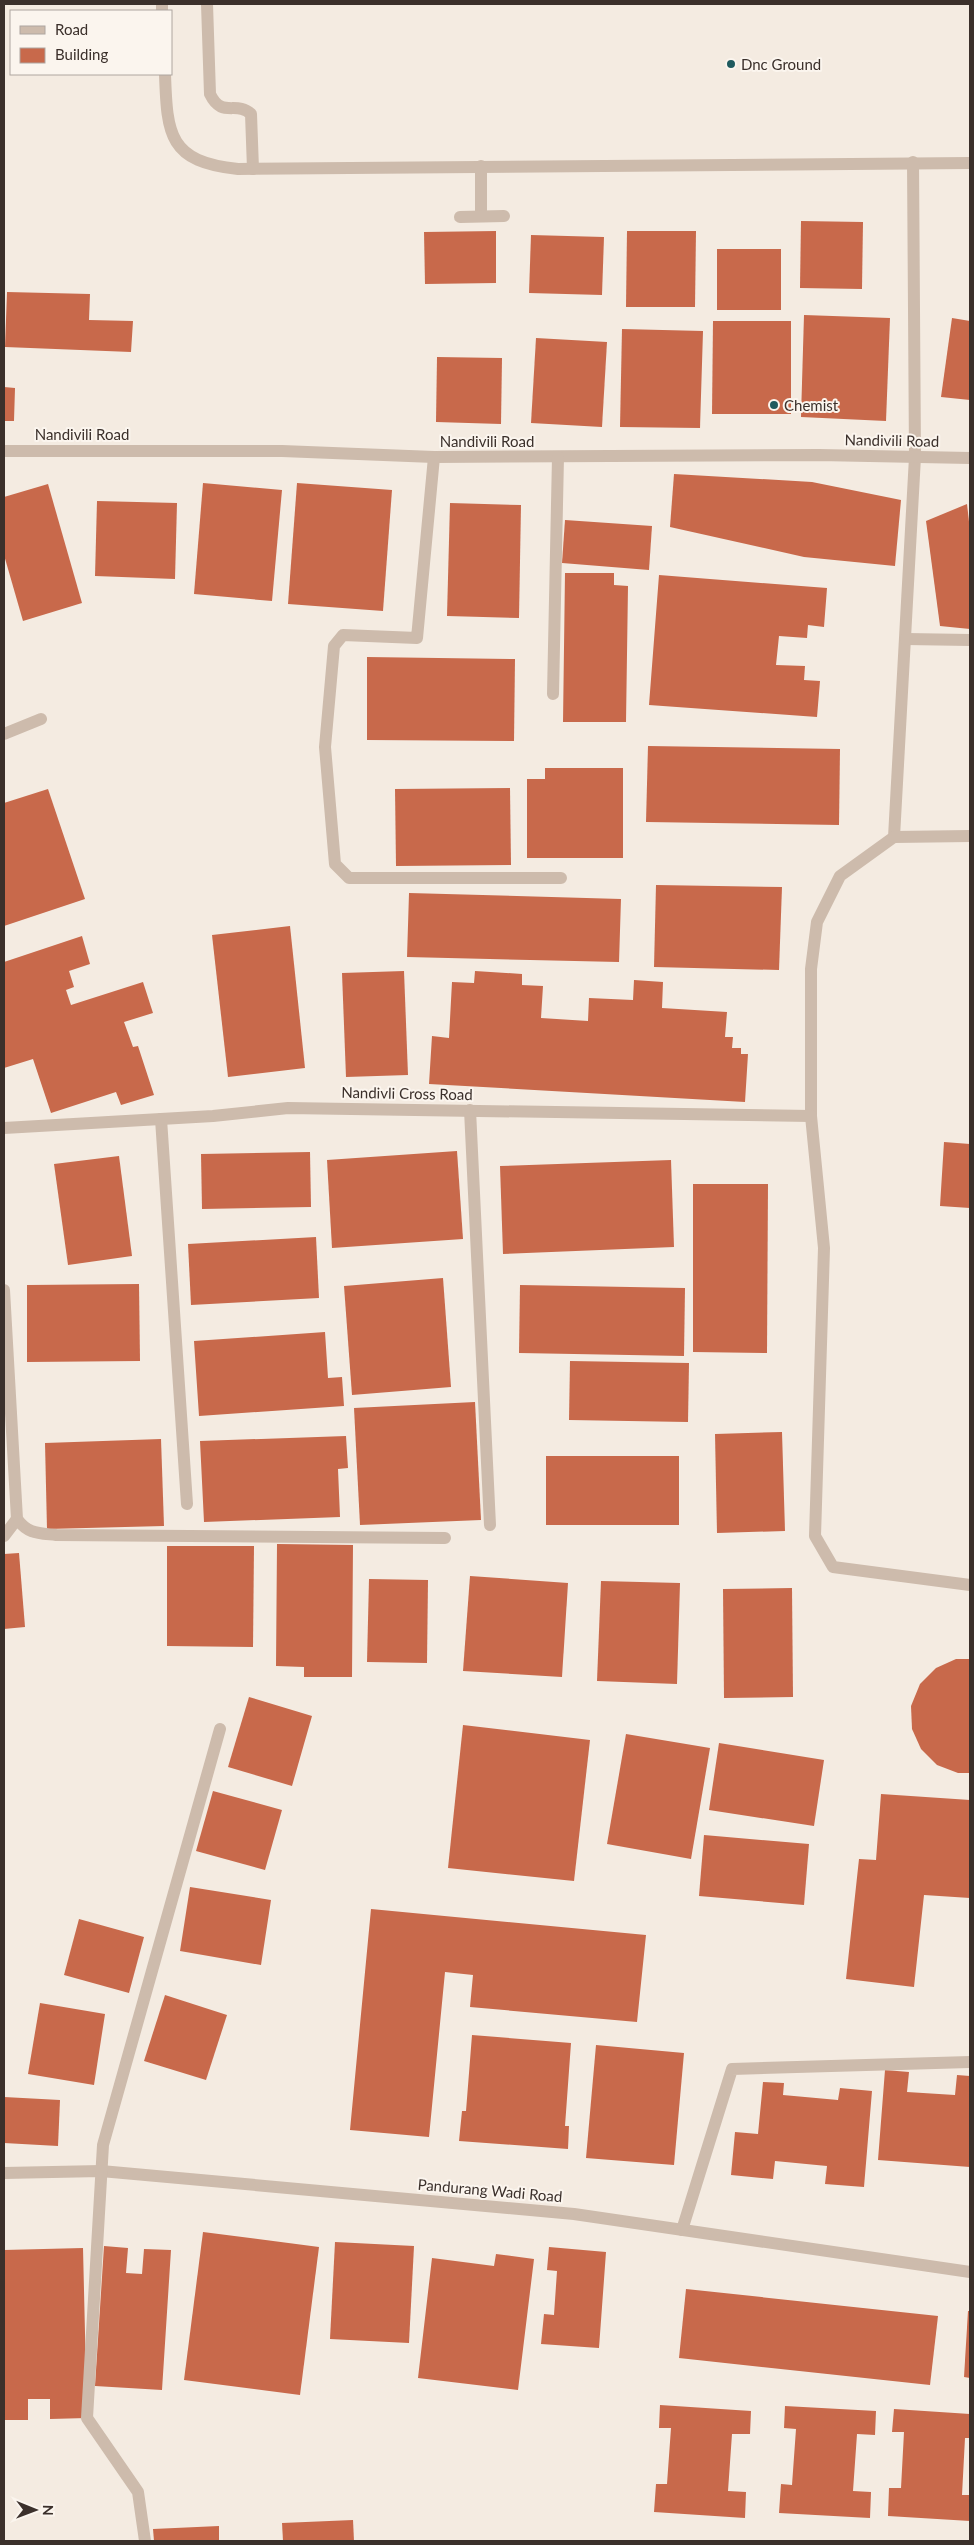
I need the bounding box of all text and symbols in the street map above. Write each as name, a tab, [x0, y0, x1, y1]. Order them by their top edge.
legend	[10, 10, 172, 75]
text: Road	[55, 20, 88, 38]
text: Building	[55, 45, 108, 63]
place label: Dnc Ground	[741, 55, 821, 73]
marker: Dnc Ground	[725, 58, 737, 70]
place label: Chemist	[784, 396, 839, 414]
marker: Chemist	[768, 399, 780, 411]
street label: Nandivili Road	[35, 425, 129, 443]
street label: Nandivili Road	[845, 430, 939, 450]
street label: Nandivili Road	[440, 432, 534, 450]
street label: Nandivli Cross Road	[341, 1083, 473, 1103]
street label: Pandurang Wadi Road	[417, 2175, 563, 2205]
north arrow	[10, 2485, 60, 2535]
text: N	[40, 2505, 57, 2516]

